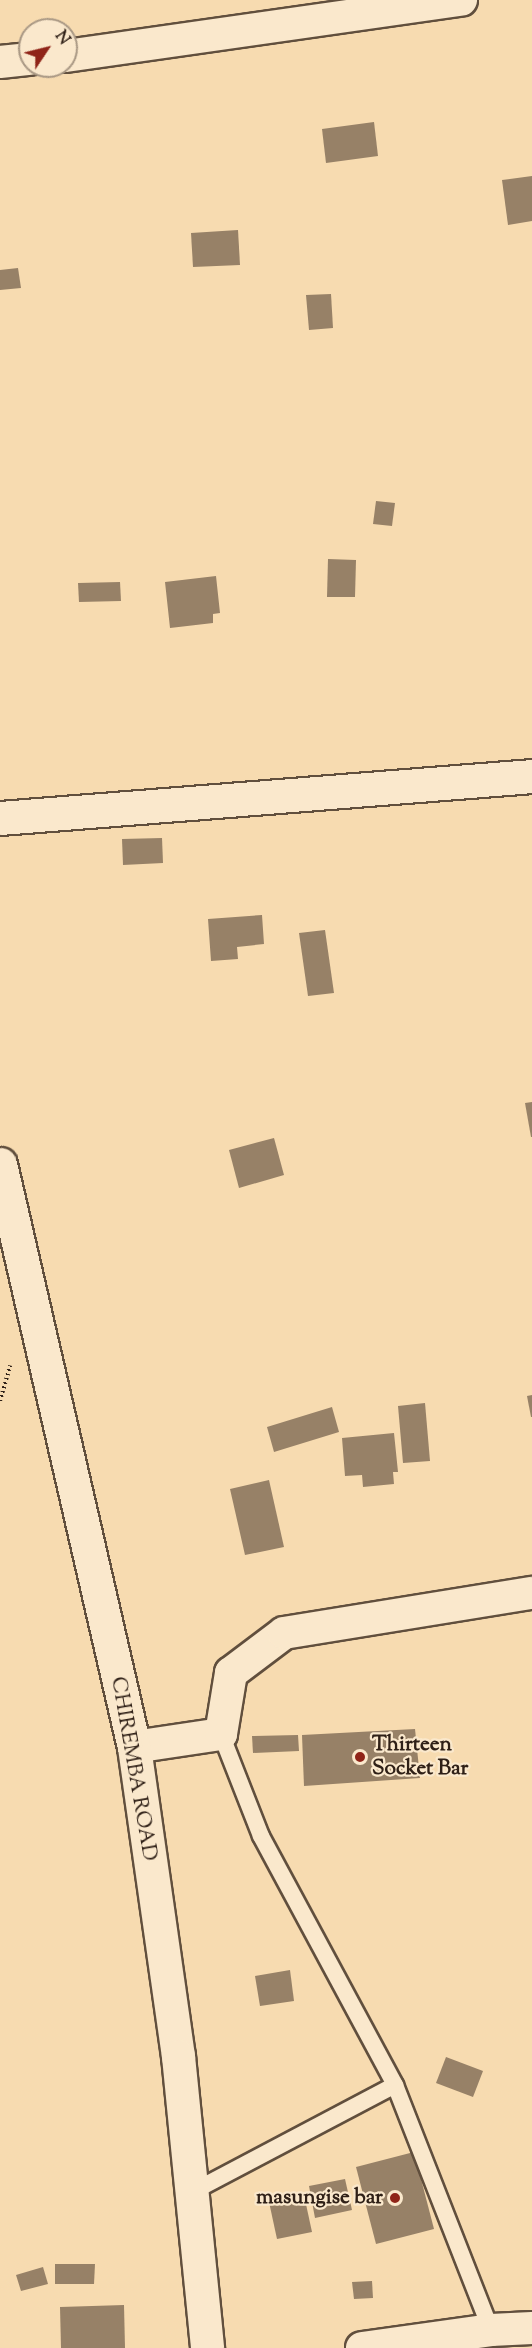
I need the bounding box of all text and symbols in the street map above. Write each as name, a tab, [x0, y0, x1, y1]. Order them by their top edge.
north arrow	[18, 18, 78, 78]
text: N	[48, 27, 75, 50]
street label: CHIREMBA ROAD	[104, 1675, 162, 1863]
place label: Thirteen Socket Bar	[372, 1732, 468, 1782]
marker: Thirteen Socket Bar	[353, 1750, 367, 1764]
place label: masungise bar	[256, 2185, 383, 2211]
marker: masungise bar	[388, 2191, 402, 2205]

